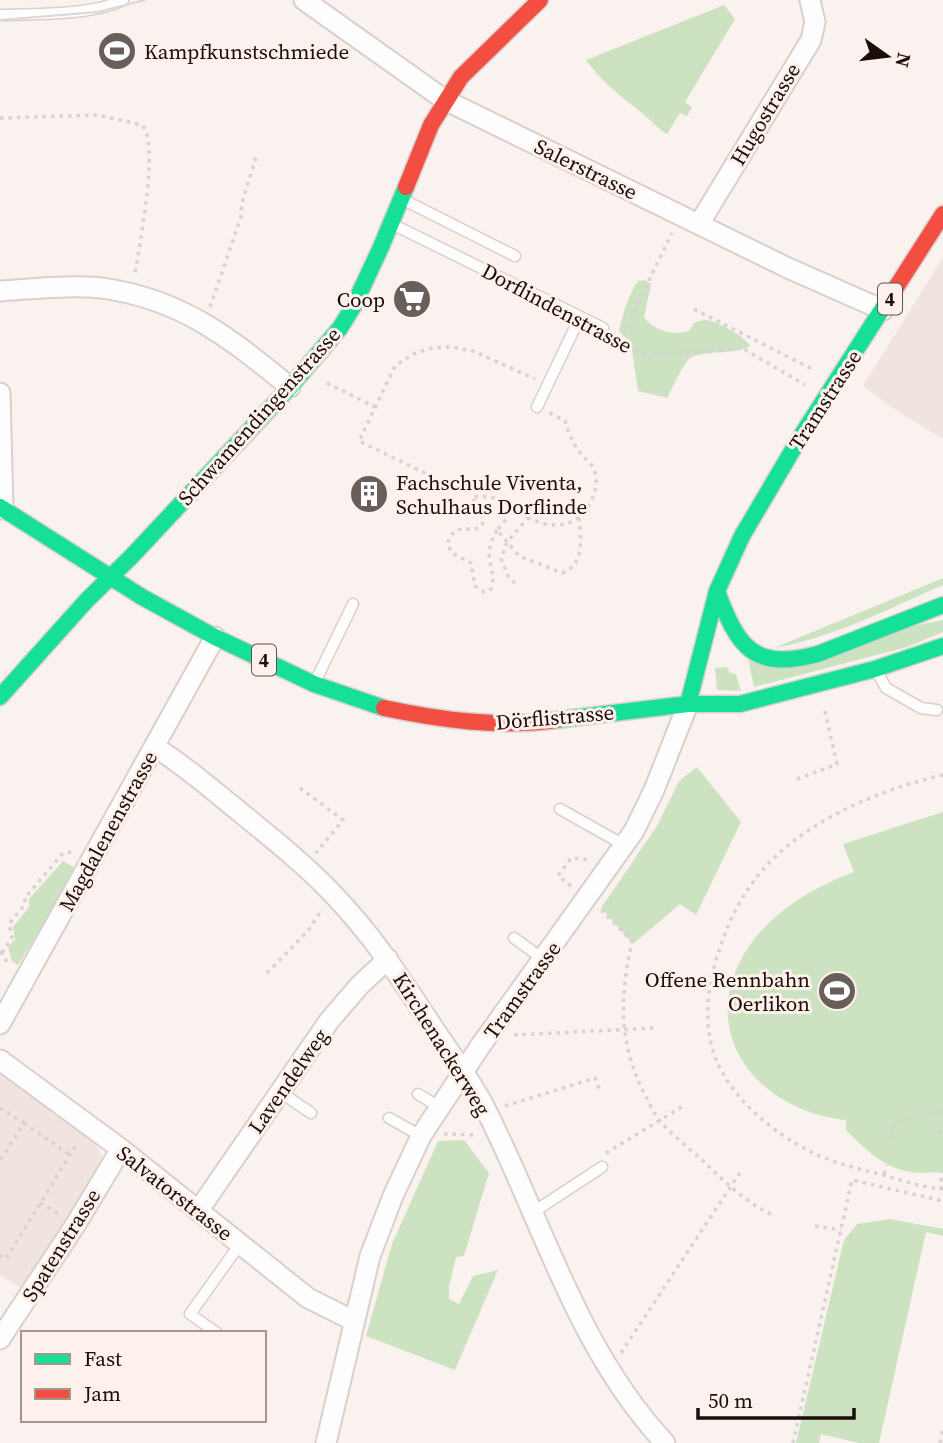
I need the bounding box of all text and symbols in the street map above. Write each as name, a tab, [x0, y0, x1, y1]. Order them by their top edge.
north arrow	[852, 21, 922, 91]
sports icon: Kampfkunstschmiede	[96, 30, 138, 72]
place label: Kampfkunstschmiede	[144, 37, 349, 66]
text: N	[889, 50, 918, 70]
street label: Hugostrasse	[723, 57, 807, 171]
street label: Salerstrasse	[530, 132, 642, 206]
street label: Dorflindenstrasse	[477, 256, 637, 360]
supermarket icon: Coop	[391, 278, 433, 320]
road number: 4	[878, 284, 902, 314]
place label: Coop	[337, 285, 385, 314]
street label: Schwamendingenstrasse	[171, 321, 347, 511]
street label: Tramstrasse	[782, 344, 868, 456]
place label: Fachschule Viventa, Schulhaus Dorflinde	[396, 468, 587, 521]
building icon: Fachschule Viventa, Schulhaus Dorflinde	[348, 473, 390, 515]
road number: 4	[252, 645, 276, 676]
street label: Dörflistrasse	[495, 697, 615, 737]
street label: Magdalenenstrasse	[52, 746, 164, 916]
street label: Tramstrasse	[477, 935, 567, 1045]
place label: Offene Rennbahn Oerlikon	[645, 965, 810, 1018]
street label: Kirchenackerweg	[386, 967, 498, 1121]
sports icon: Offene Rennbahn Oerlikon	[816, 970, 858, 1012]
street label: Lavendelweg	[241, 1023, 335, 1139]
street label: Salvatorstrasse	[111, 1139, 239, 1247]
street label: Spatenstrasse	[15, 1183, 107, 1307]
legend	[21, 1331, 266, 1422]
text: Fast	[84, 1344, 122, 1373]
scale bar	[698, 1376, 854, 1420]
text: Jam	[83, 1379, 121, 1408]
text: 50 m	[708, 1386, 753, 1415]

